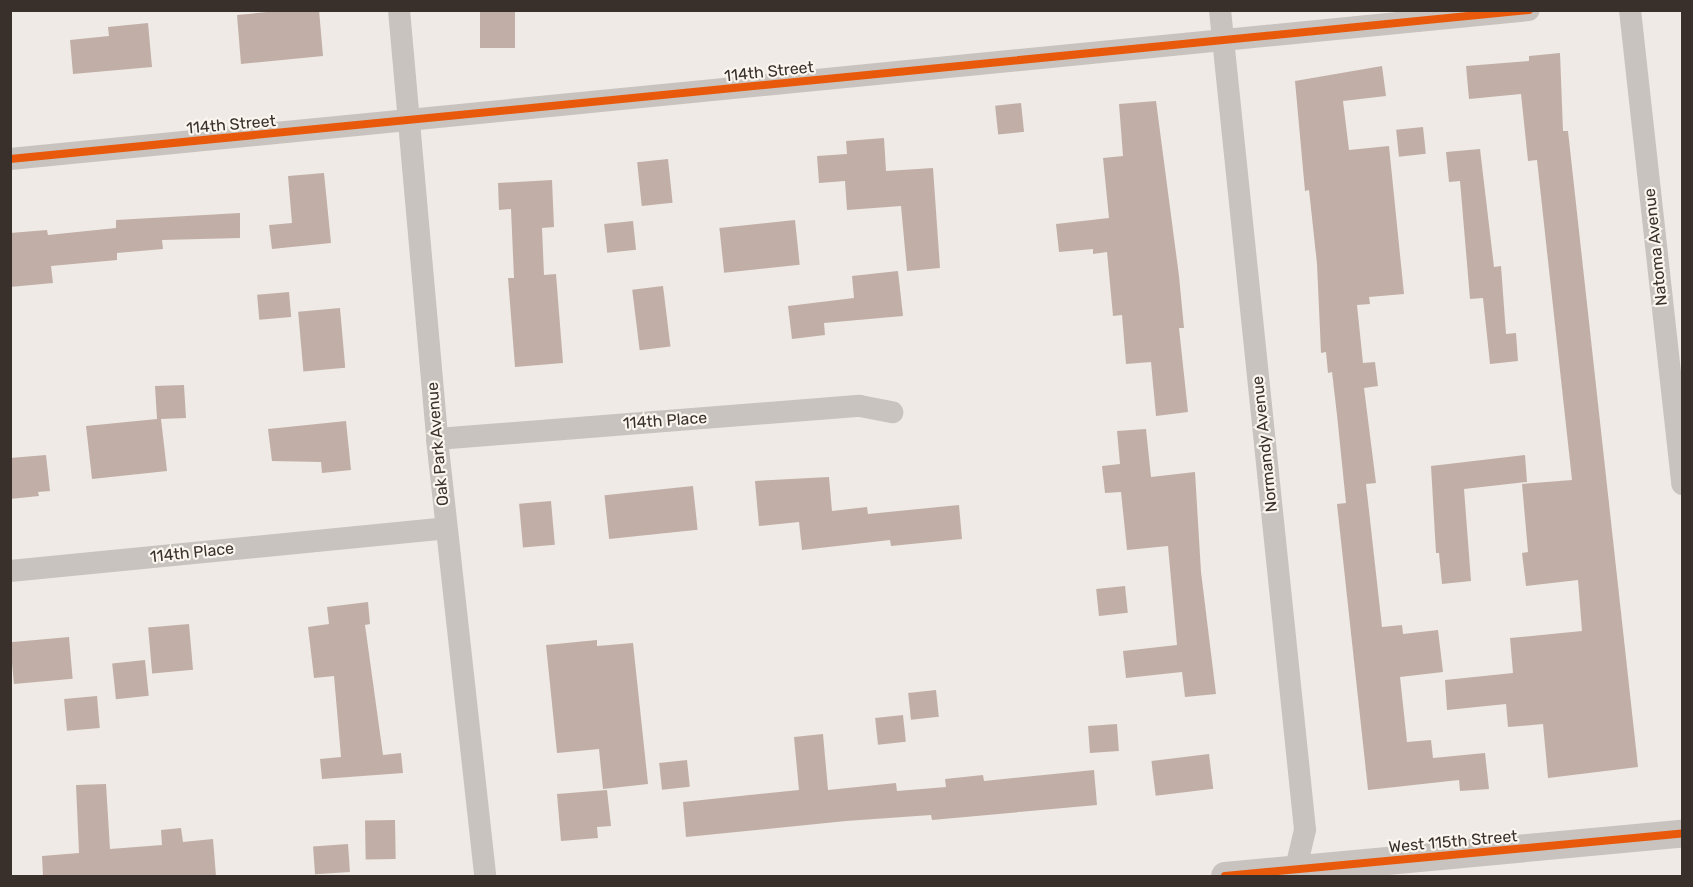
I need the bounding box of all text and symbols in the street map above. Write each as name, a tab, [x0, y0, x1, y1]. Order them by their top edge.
street label: 114th Street	[723, 58, 815, 86]
street label: 114th Street	[185, 112, 277, 138]
street label: Natoma Avenue	[1640, 187, 1672, 307]
street label: Normandy Avenue	[1248, 375, 1282, 513]
street label: Oak Park Avenue	[423, 381, 453, 507]
street label: 114th Place	[622, 408, 708, 434]
street label: 114th Place	[149, 539, 235, 567]
street label: West 115th Street	[1388, 827, 1518, 857]

